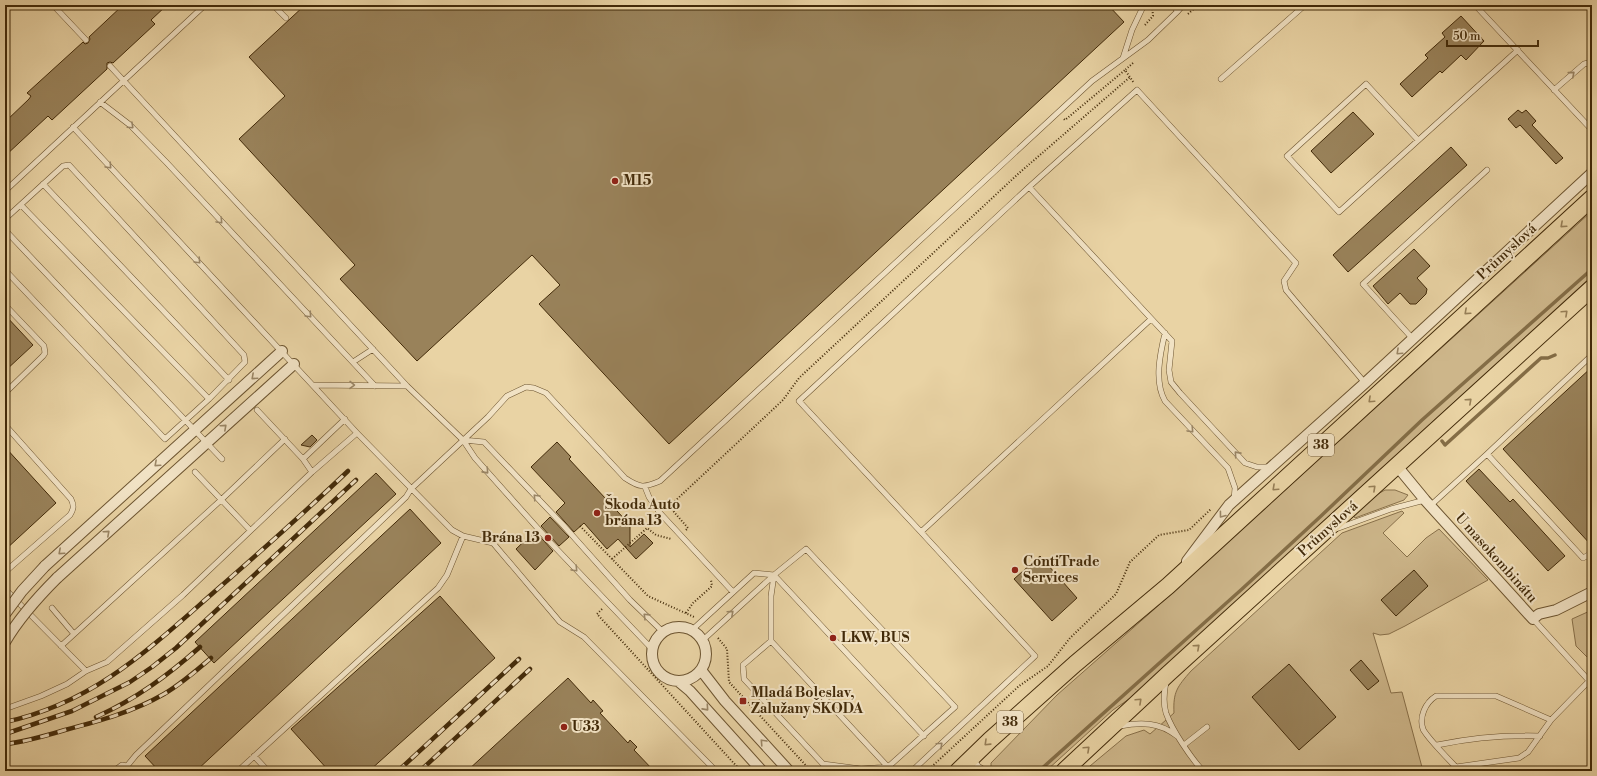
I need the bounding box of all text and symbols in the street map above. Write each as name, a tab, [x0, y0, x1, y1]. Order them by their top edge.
scale bar	[1447, 22, 1538, 48]
text: 50 m	[1453, 29, 1481, 44]
one-way arrow	[1567, 71, 1575, 79]
one-way arrow	[126, 122, 133, 129]
one-way arrow	[105, 161, 112, 169]
place label: M15	[623, 172, 652, 190]
marker: M15	[610, 176, 620, 186]
one-way arrow	[215, 216, 223, 224]
street label: Průmyslová	[1473, 219, 1541, 284]
one-way arrow	[1560, 220, 1568, 227]
one-way arrow	[193, 256, 201, 264]
one-way arrow	[1464, 307, 1472, 315]
one-way arrow	[1560, 310, 1568, 318]
one-way arrow	[304, 311, 311, 318]
one-way arrow	[1396, 347, 1404, 354]
one-way arrow	[251, 373, 258, 380]
one-way arrow	[349, 381, 355, 389]
one-way arrow	[1368, 395, 1376, 403]
one-way arrow	[1464, 398, 1472, 405]
one-way arrow	[219, 424, 227, 432]
one-way arrow	[1187, 425, 1194, 432]
road number: 38	[1308, 434, 1334, 456]
one-way arrow	[1234, 451, 1242, 459]
one-way arrow	[154, 460, 162, 467]
one-way arrow	[481, 466, 488, 473]
one-way arrow	[1272, 483, 1280, 490]
one-way arrow	[1368, 485, 1376, 493]
one-way arrow	[533, 494, 541, 502]
place label: Škoda Auto brána 13	[605, 494, 680, 530]
street label: Průmyslová	[1294, 497, 1362, 561]
marker: Škoda Auto brána 13	[592, 508, 602, 518]
street label: U masokombinátu	[1451, 509, 1541, 607]
one-way arrow	[1219, 511, 1226, 518]
place label: Brána 13	[481, 529, 540, 547]
one-way arrow	[102, 530, 110, 538]
marker: Brána 13	[543, 533, 553, 543]
one-way arrow	[58, 547, 65, 554]
place label: ContiTrade Services	[1023, 553, 1100, 587]
one-way arrow	[571, 564, 578, 572]
marker: ContiTrade Services	[1010, 565, 1020, 575]
one-way arrow	[727, 611, 734, 618]
one-way arrow	[643, 613, 651, 621]
place label: LKW, BUS	[841, 629, 909, 647]
marker: LKW, BUS	[828, 633, 838, 643]
one-way arrow	[1192, 645, 1200, 652]
place label: Mladá Boleslav, Zalužany ŠKODA	[751, 684, 864, 718]
marker: Mladá Boleslav, Zalužany ŠKODA	[738, 696, 748, 706]
one-way arrow	[1134, 698, 1142, 705]
one-way arrow	[701, 704, 708, 711]
road number: 38	[997, 711, 1023, 733]
place label: U33	[572, 718, 600, 736]
marker: U33	[559, 722, 569, 732]
one-way arrow	[985, 738, 992, 745]
one-way arrow	[760, 739, 768, 747]
one-way arrow	[935, 742, 943, 749]
one-way arrow	[1082, 746, 1090, 754]

